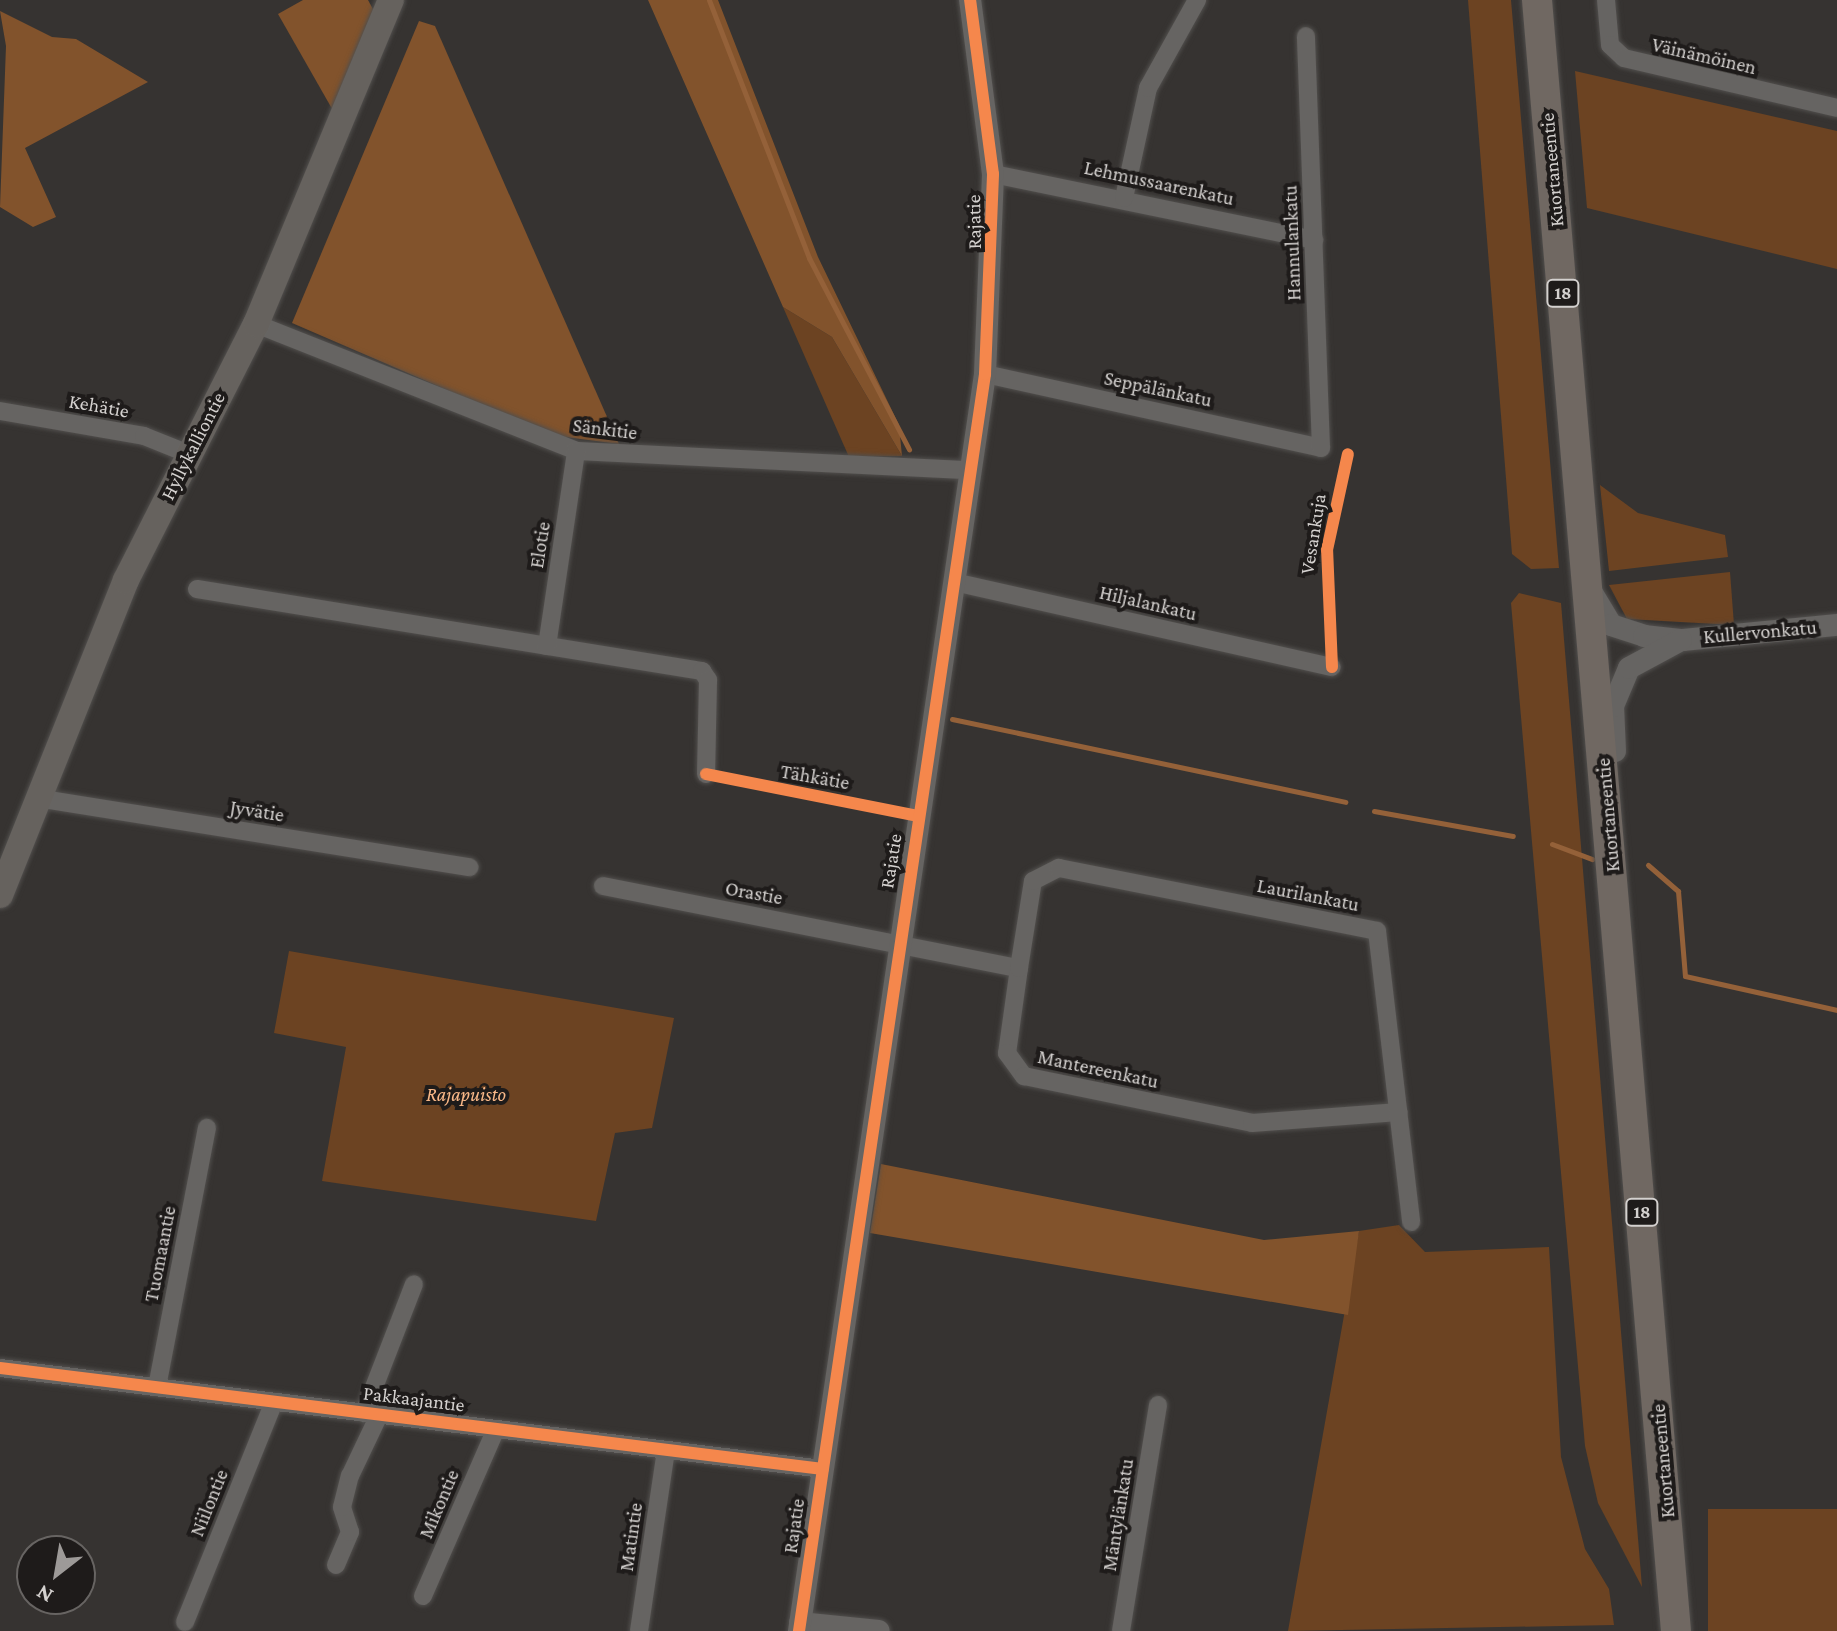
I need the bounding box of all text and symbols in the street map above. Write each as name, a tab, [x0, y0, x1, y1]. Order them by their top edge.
street label: Väinämöinen	[1649, 32, 1759, 80]
street label: Kuortaneentie	[1535, 112, 1569, 228]
street label: Lehmussaarenkatu	[1082, 155, 1236, 211]
street label: Hannulankatu	[1278, 185, 1306, 301]
street label: Rajatie	[962, 194, 986, 250]
road number: 18	[1545, 279, 1581, 307]
street label: Seppälänkatu	[1102, 366, 1214, 412]
street label: Hyllykalliontie	[156, 388, 230, 504]
street label: Kehätie	[67, 389, 131, 423]
street label: Sänkitie	[571, 413, 639, 445]
street label: Vesankuja	[1295, 492, 1331, 576]
street label: Elotie	[524, 520, 556, 570]
street label: Hiljalankatu	[1097, 580, 1199, 626]
street label: Kullervonkatu	[1702, 615, 1818, 649]
street label: Kuortaneentie	[1591, 757, 1625, 873]
street label: Tähkätie	[779, 759, 851, 795]
street label: Jyvätie	[228, 795, 286, 827]
street label: Rajatie	[875, 832, 907, 890]
street label: Laurilankatu	[1255, 873, 1361, 917]
street label: Orastie	[723, 876, 785, 910]
street label: Mantereenkatu	[1035, 1044, 1161, 1094]
park label: Rajapuisto	[426, 1082, 506, 1106]
road number: 18	[1624, 1198, 1660, 1226]
street label: Tuomaantie	[139, 1204, 181, 1304]
street label: Pakkaajantie	[362, 1381, 466, 1417]
street label: Kuortaneentie	[1646, 1403, 1680, 1519]
street label: Mäntylänkatu	[1097, 1457, 1139, 1573]
street label: Niilontie	[185, 1466, 233, 1540]
street label: Mikontie	[414, 1466, 464, 1542]
street label: Rajatie	[778, 1497, 810, 1555]
street label: Matintie	[614, 1501, 648, 1573]
north arrow	[16, 1535, 96, 1615]
text: N	[32, 1580, 57, 1609]

